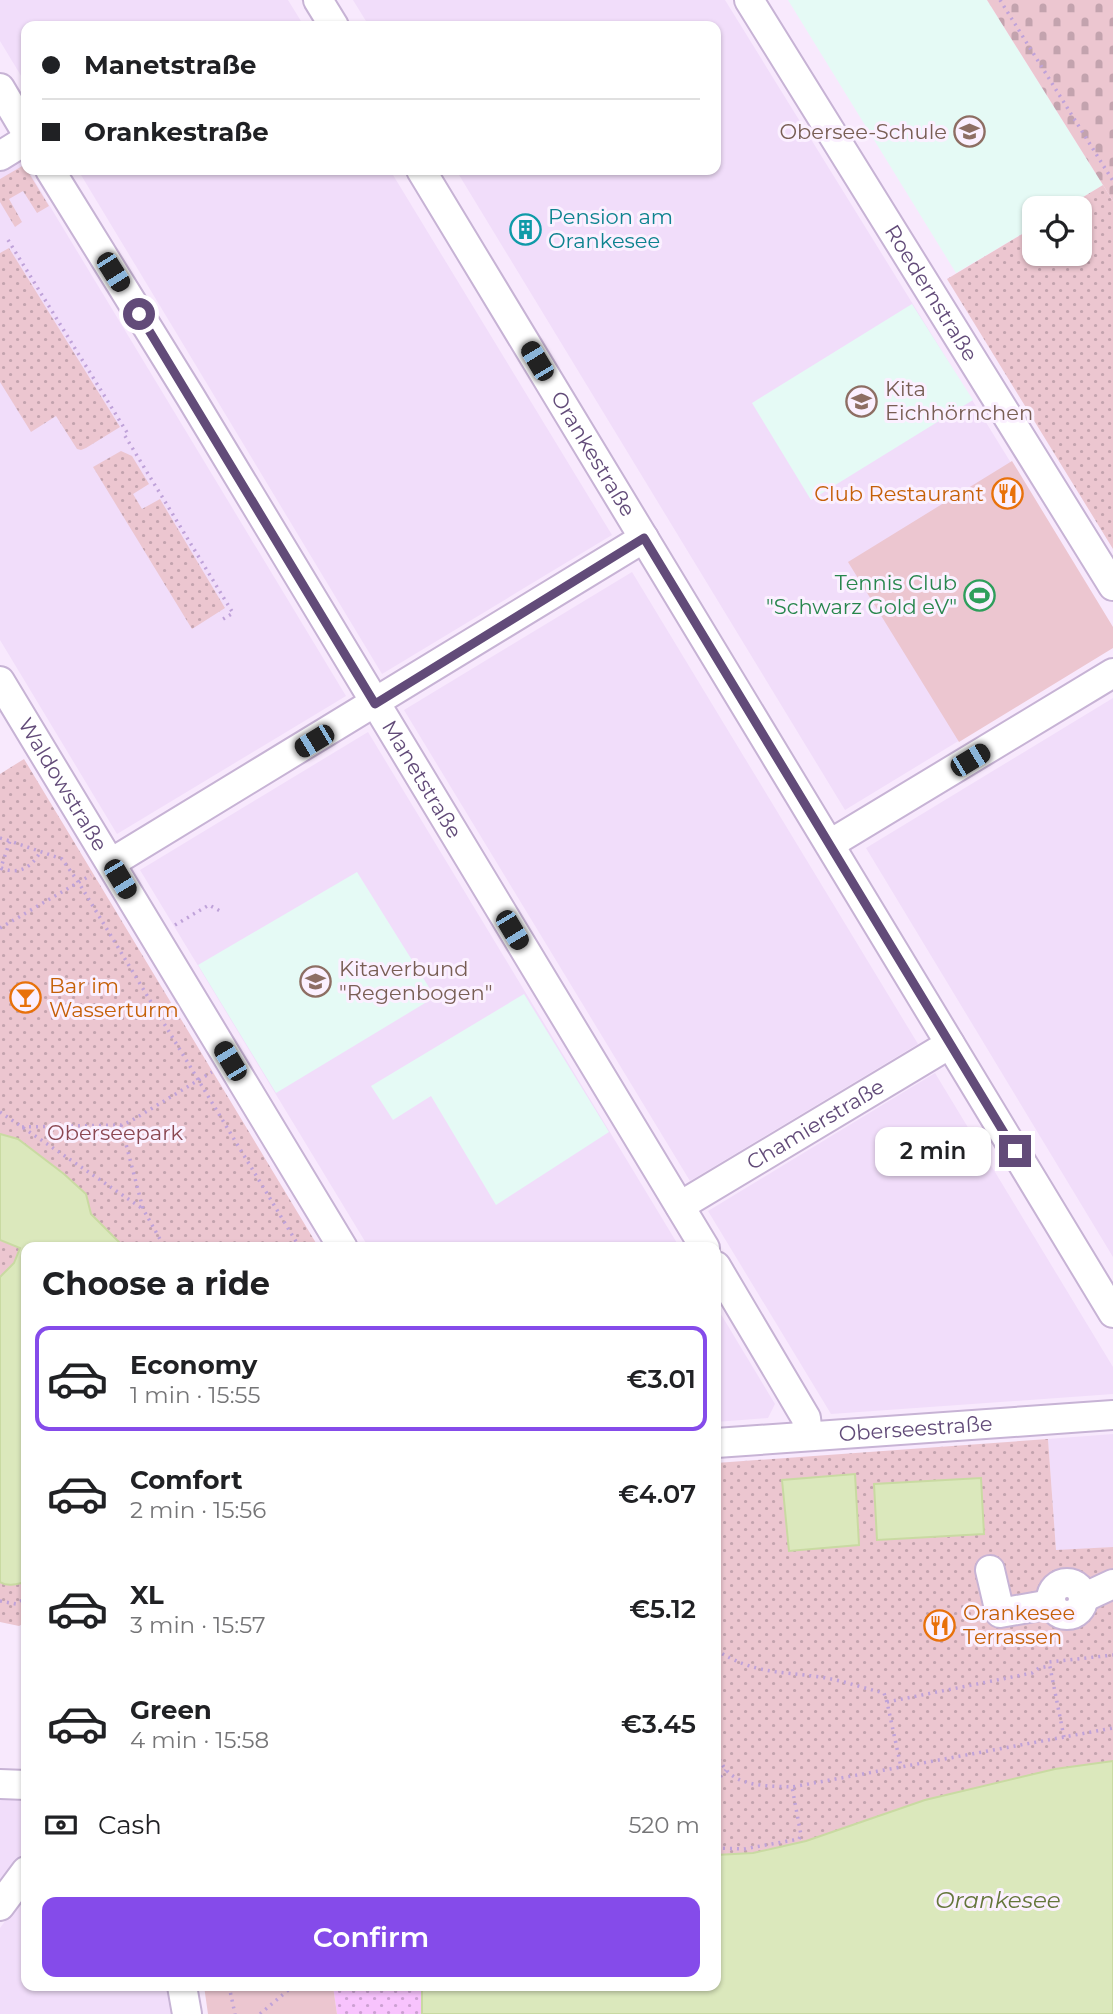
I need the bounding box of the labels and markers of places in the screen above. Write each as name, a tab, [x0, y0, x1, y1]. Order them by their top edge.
school or university icon: Obersee-Schule	[953, 115, 987, 149]
place label: Obersee-Schule	[779, 119, 947, 144]
place label: Pension am Orankesee	[548, 204, 673, 253]
building icon: Pension am Orankesee	[508, 212, 542, 246]
place label: Kita Eichhörnchen	[885, 376, 1033, 425]
school or university icon: Kita Eichhörnchen	[845, 384, 879, 418]
restaurant icon: Club Restaurant	[990, 477, 1024, 511]
place label: Club Restaurant	[814, 481, 984, 506]
place label: Tennis Club "Schwarz Gold eV"	[766, 570, 957, 619]
sports icon: Tennis Club "Schwarz Gold eV"	[963, 578, 997, 612]
place label: Kitaverbund "Regenbogen"	[339, 956, 492, 1005]
school or university icon: Kitaverbund "Regenbogen"	[299, 964, 333, 998]
place label: Bar im Wasserturm	[49, 973, 179, 1022]
bar icon: Bar im Wasserturm	[9, 981, 43, 1015]
place label: Orankesee Terrassen	[963, 1600, 1075, 1649]
restaurant icon: Orankesee Terrassen	[923, 1608, 957, 1642]

